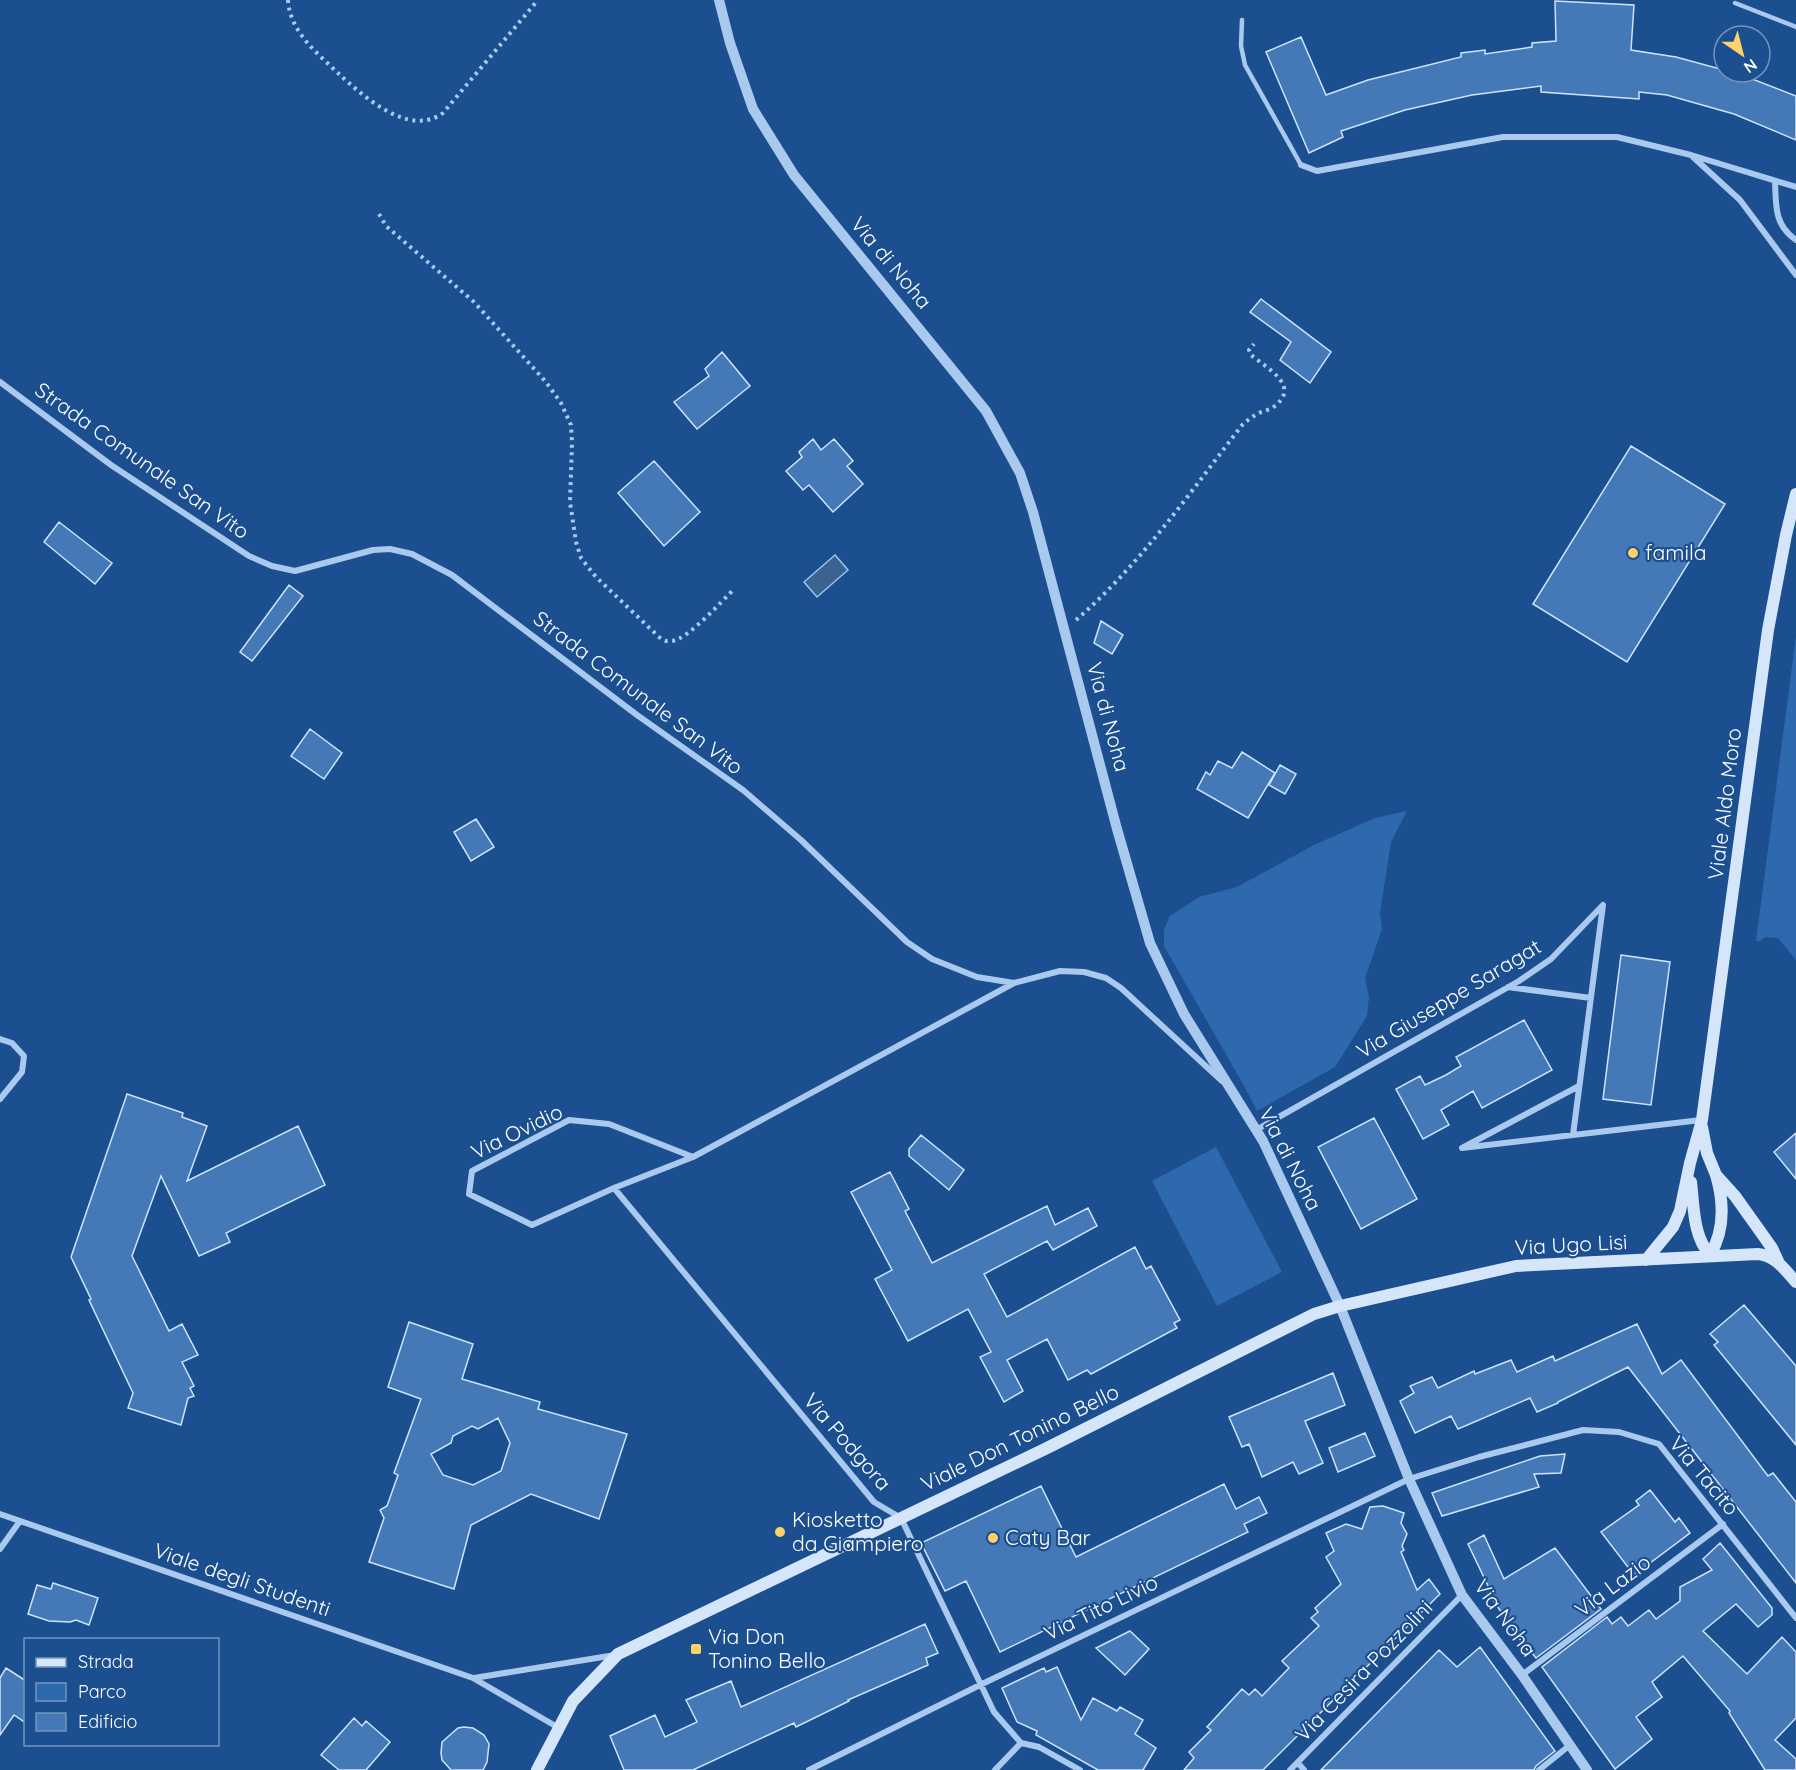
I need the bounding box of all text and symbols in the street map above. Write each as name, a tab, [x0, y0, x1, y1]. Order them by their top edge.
north arrow	[1712, 24, 1772, 84]
text: N	[1740, 55, 1761, 78]
street label: Via di Noha	[846, 211, 938, 314]
street label: Strada Comunale San Vito	[30, 376, 255, 544]
place label: famila	[1645, 539, 1707, 565]
marker: famila	[1626, 546, 1640, 560]
street label: Strada Comunale San Vito	[529, 605, 749, 780]
street label: Via di Noha	[1082, 659, 1136, 774]
street label: Viale Aldo Moro	[1702, 726, 1746, 881]
street label: Via Giuseppe Saragat	[1352, 933, 1545, 1064]
street label: Via Ovidio	[467, 1098, 567, 1164]
street label: Via di Noha	[1254, 1103, 1328, 1215]
street label: Via Ugo Lisi	[1514, 1228, 1628, 1260]
street label: Viale Don Tonino Bello	[916, 1378, 1123, 1496]
street label: Via Podgora	[798, 1387, 897, 1495]
street label: Via Tacito	[1664, 1430, 1745, 1520]
place label: Kiosketto da Giampiero	[792, 1506, 924, 1556]
place label: Caty Bar	[1005, 1524, 1091, 1550]
marker: Kiosketto da Giampiero	[773, 1525, 787, 1539]
marker: Caty Bar	[986, 1531, 1000, 1545]
street label: Viale degli Studenti	[151, 1537, 334, 1622]
street label: Via Lazio	[1569, 1548, 1655, 1622]
street label: Via Tito Livio	[1039, 1568, 1162, 1646]
street label: Via Noha	[1469, 1574, 1543, 1661]
street label: Via Cesira Pozzolini	[1289, 1594, 1437, 1746]
place label: Via Don Tonino Bello	[708, 1623, 826, 1673]
legend	[24, 1638, 219, 1746]
marker: Via Don Tonino Bello	[689, 1642, 703, 1656]
text: Strada	[78, 1650, 134, 1673]
text: Parco	[78, 1680, 126, 1703]
text: Edificio	[78, 1710, 137, 1733]

